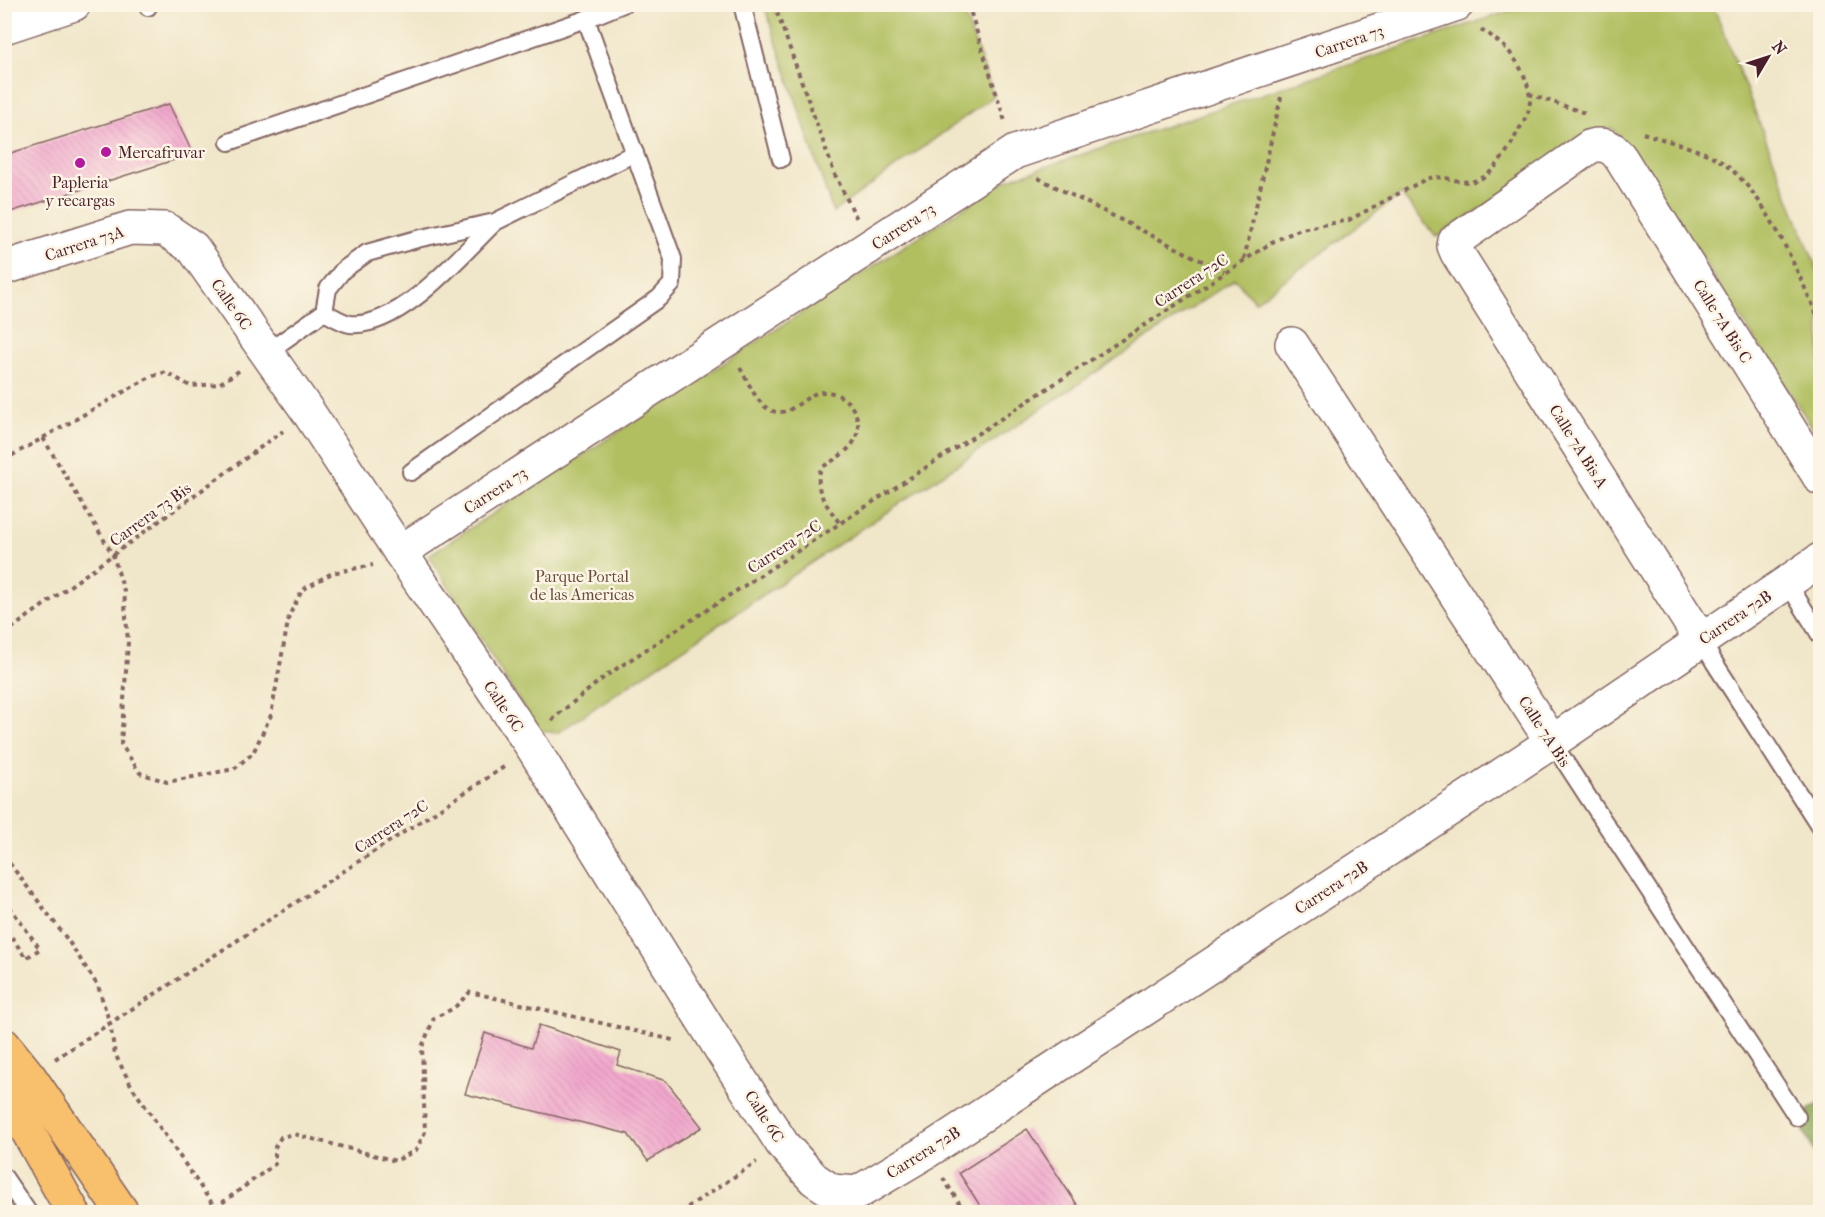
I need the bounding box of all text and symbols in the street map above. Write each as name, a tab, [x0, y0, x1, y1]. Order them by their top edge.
street label: Carrera 73	[1312, 21, 1386, 62]
north arrow	[1738, 27, 1798, 87]
text: N	[1768, 37, 1791, 59]
place label: Mercafruvar	[118, 143, 205, 162]
marker: Mercafruvar	[99, 145, 113, 159]
marker: Papleria y recargas	[73, 156, 87, 170]
place label: Papleria y recargas	[45, 173, 115, 210]
street label: Carrera 73	[868, 199, 938, 254]
street label: Carrera 73A	[42, 222, 127, 265]
street label: Carrera 72C	[1151, 250, 1232, 311]
street label: Calle 6C	[207, 275, 256, 333]
street label: Calle 7A Bis C	[1689, 276, 1756, 367]
street label: Calle 7A Bis A	[1545, 401, 1612, 492]
street label: Carrera 73	[460, 463, 530, 518]
street label: Carrera 73 Bis	[106, 478, 195, 550]
street label: Carrera 72C	[744, 516, 825, 577]
park label: Parque Portal de las Americas	[530, 567, 634, 604]
street label: Carrera 72B	[1695, 586, 1775, 649]
street label: Calle 6C	[480, 677, 528, 736]
street label: Calle 7A Bis	[1515, 692, 1575, 770]
street label: Carrera 72C	[351, 796, 432, 857]
street label: Carrera 72B	[1291, 857, 1371, 918]
street label: Calle 6C	[741, 1087, 788, 1146]
street label: Carrera 72B	[883, 1122, 964, 1183]

